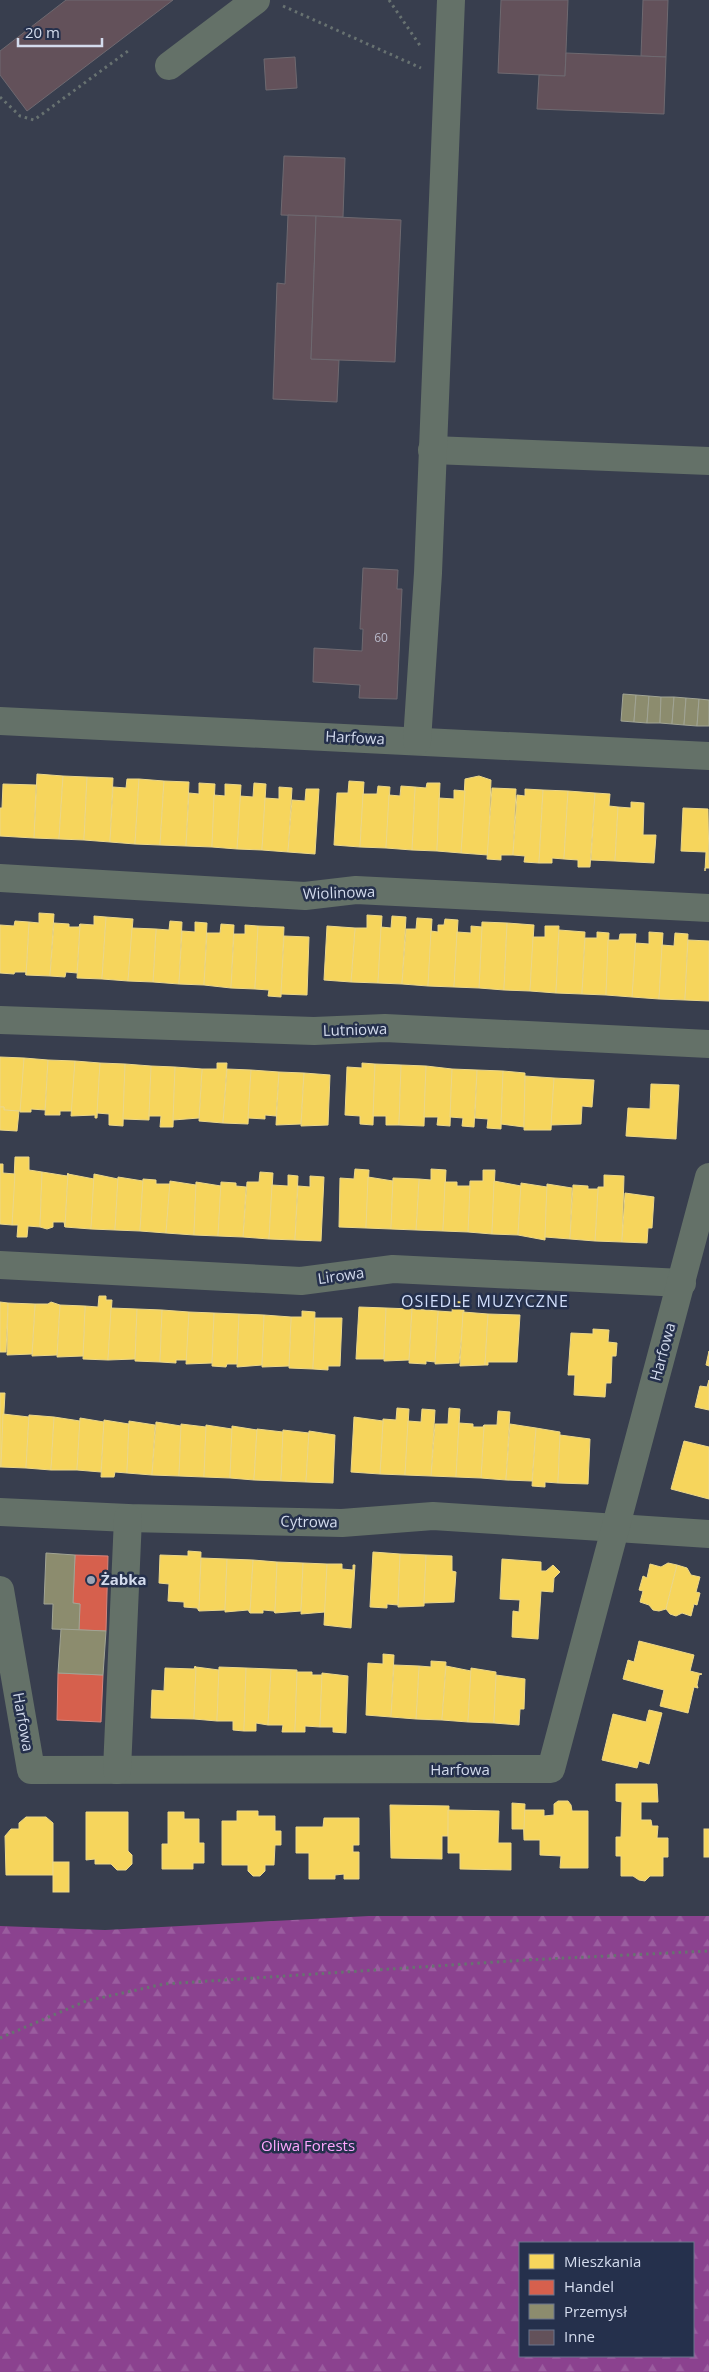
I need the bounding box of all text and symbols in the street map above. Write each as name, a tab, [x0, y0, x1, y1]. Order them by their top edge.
scale bar	[18, 15, 101, 47]
text: 20 m	[25, 22, 60, 42]
house number: 60	[374, 629, 388, 646]
street label: Harfowa	[325, 725, 385, 749]
street label: Wiolinowa	[302, 881, 376, 903]
street label: Lutniowa	[322, 1018, 387, 1040]
street label: Lirowa	[316, 1262, 365, 1288]
district label: OSIEDLE MUZYCZNE	[401, 1290, 569, 1312]
street label: Harfowa	[645, 1320, 679, 1383]
street label: Cytrowa	[280, 1511, 338, 1531]
place label: Żabka	[101, 1569, 147, 1589]
marker: Żabka	[85, 1574, 97, 1586]
street label: Harfowa	[9, 1691, 39, 1753]
street label: Harfowa	[430, 1759, 490, 1779]
park label: Oliwa Forests	[261, 2135, 355, 2155]
legend	[519, 2242, 694, 2357]
text: Mieszkania	[564, 2251, 641, 2271]
text: Handel	[564, 2276, 614, 2296]
text: Przemysł	[564, 2301, 627, 2321]
text: Inne	[564, 2326, 595, 2346]

